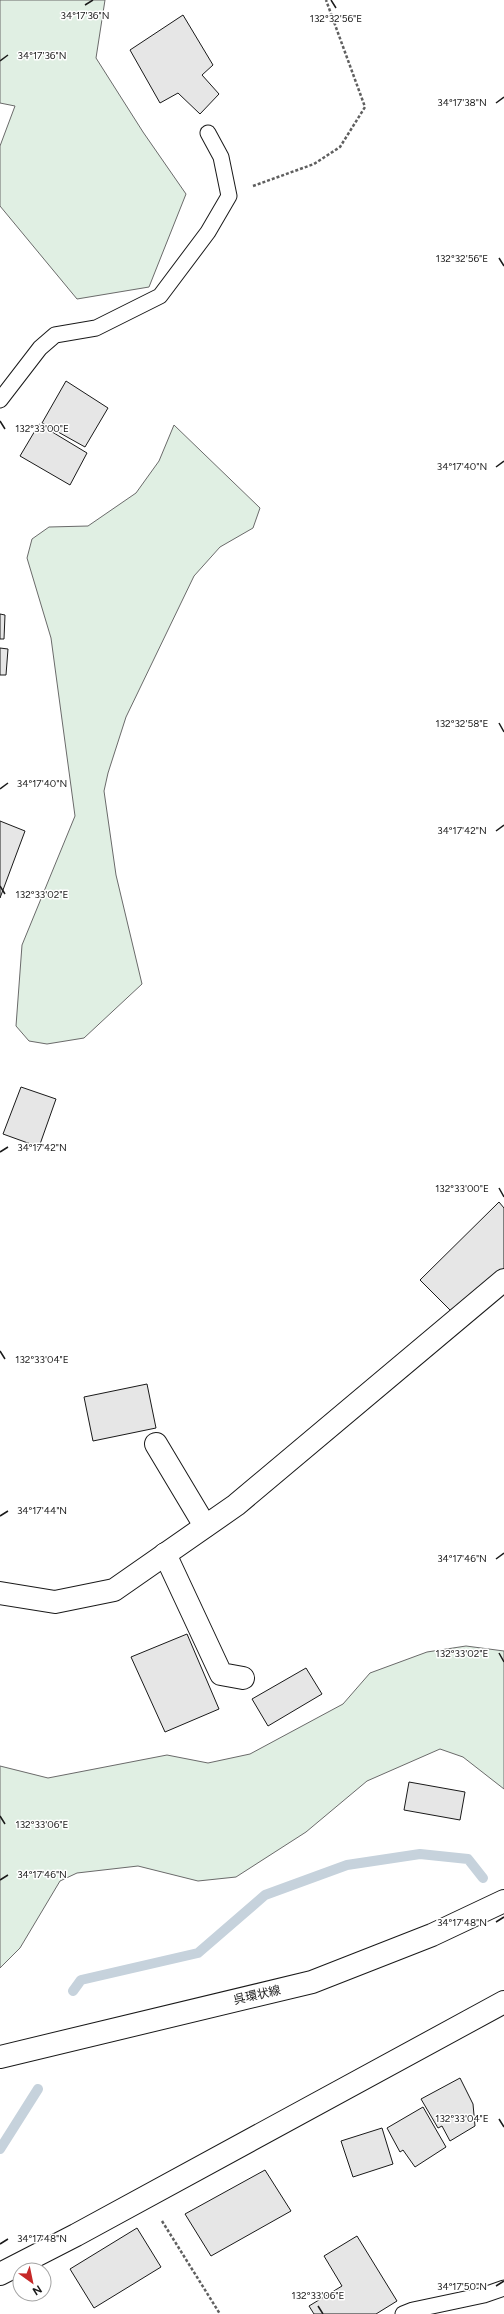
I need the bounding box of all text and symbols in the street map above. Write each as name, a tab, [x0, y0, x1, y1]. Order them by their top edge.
text: 34°17'36"N	[61, 9, 109, 22]
text: 132°32'56"E	[310, 12, 362, 25]
text: 34°17'36"N	[18, 49, 66, 62]
text: 34°17'38"N	[437, 96, 487, 109]
text: 132°32'56"E	[436, 252, 488, 265]
text: 132°33'00"E	[15, 422, 69, 435]
text: 34°17'40"N	[437, 460, 487, 473]
text: 132°32'58"E	[436, 717, 489, 730]
text: 34°17'40"N	[17, 777, 67, 790]
text: 34°17'42"N	[437, 824, 487, 837]
text: 132°33'02"E	[16, 888, 69, 901]
text: 34°17'42"N	[17, 1141, 67, 1154]
text: 132°33'00"E	[435, 1182, 489, 1195]
text: 132°33'04"E	[15, 1353, 69, 1366]
text: 34°17'44"N	[17, 1504, 67, 1517]
text: 34°17'46"N	[437, 1552, 487, 1565]
text: 132°33'02"E	[436, 1647, 489, 1660]
text: 132°33'06"E	[16, 1818, 69, 1831]
text: 34°17'46"N	[17, 1868, 67, 1881]
text: 34°17'48"N	[437, 1916, 487, 1929]
street label: 呉環状線	[232, 1983, 282, 2007]
text: 132°33'04"E	[435, 2112, 489, 2125]
text: 34°17'48"N	[17, 2232, 67, 2245]
north arrow	[12, 2262, 52, 2302]
text: 34°17'50"N	[437, 2280, 487, 2293]
text: N	[30, 2282, 44, 2298]
text: 132°33'06"E	[292, 2289, 345, 2302]

